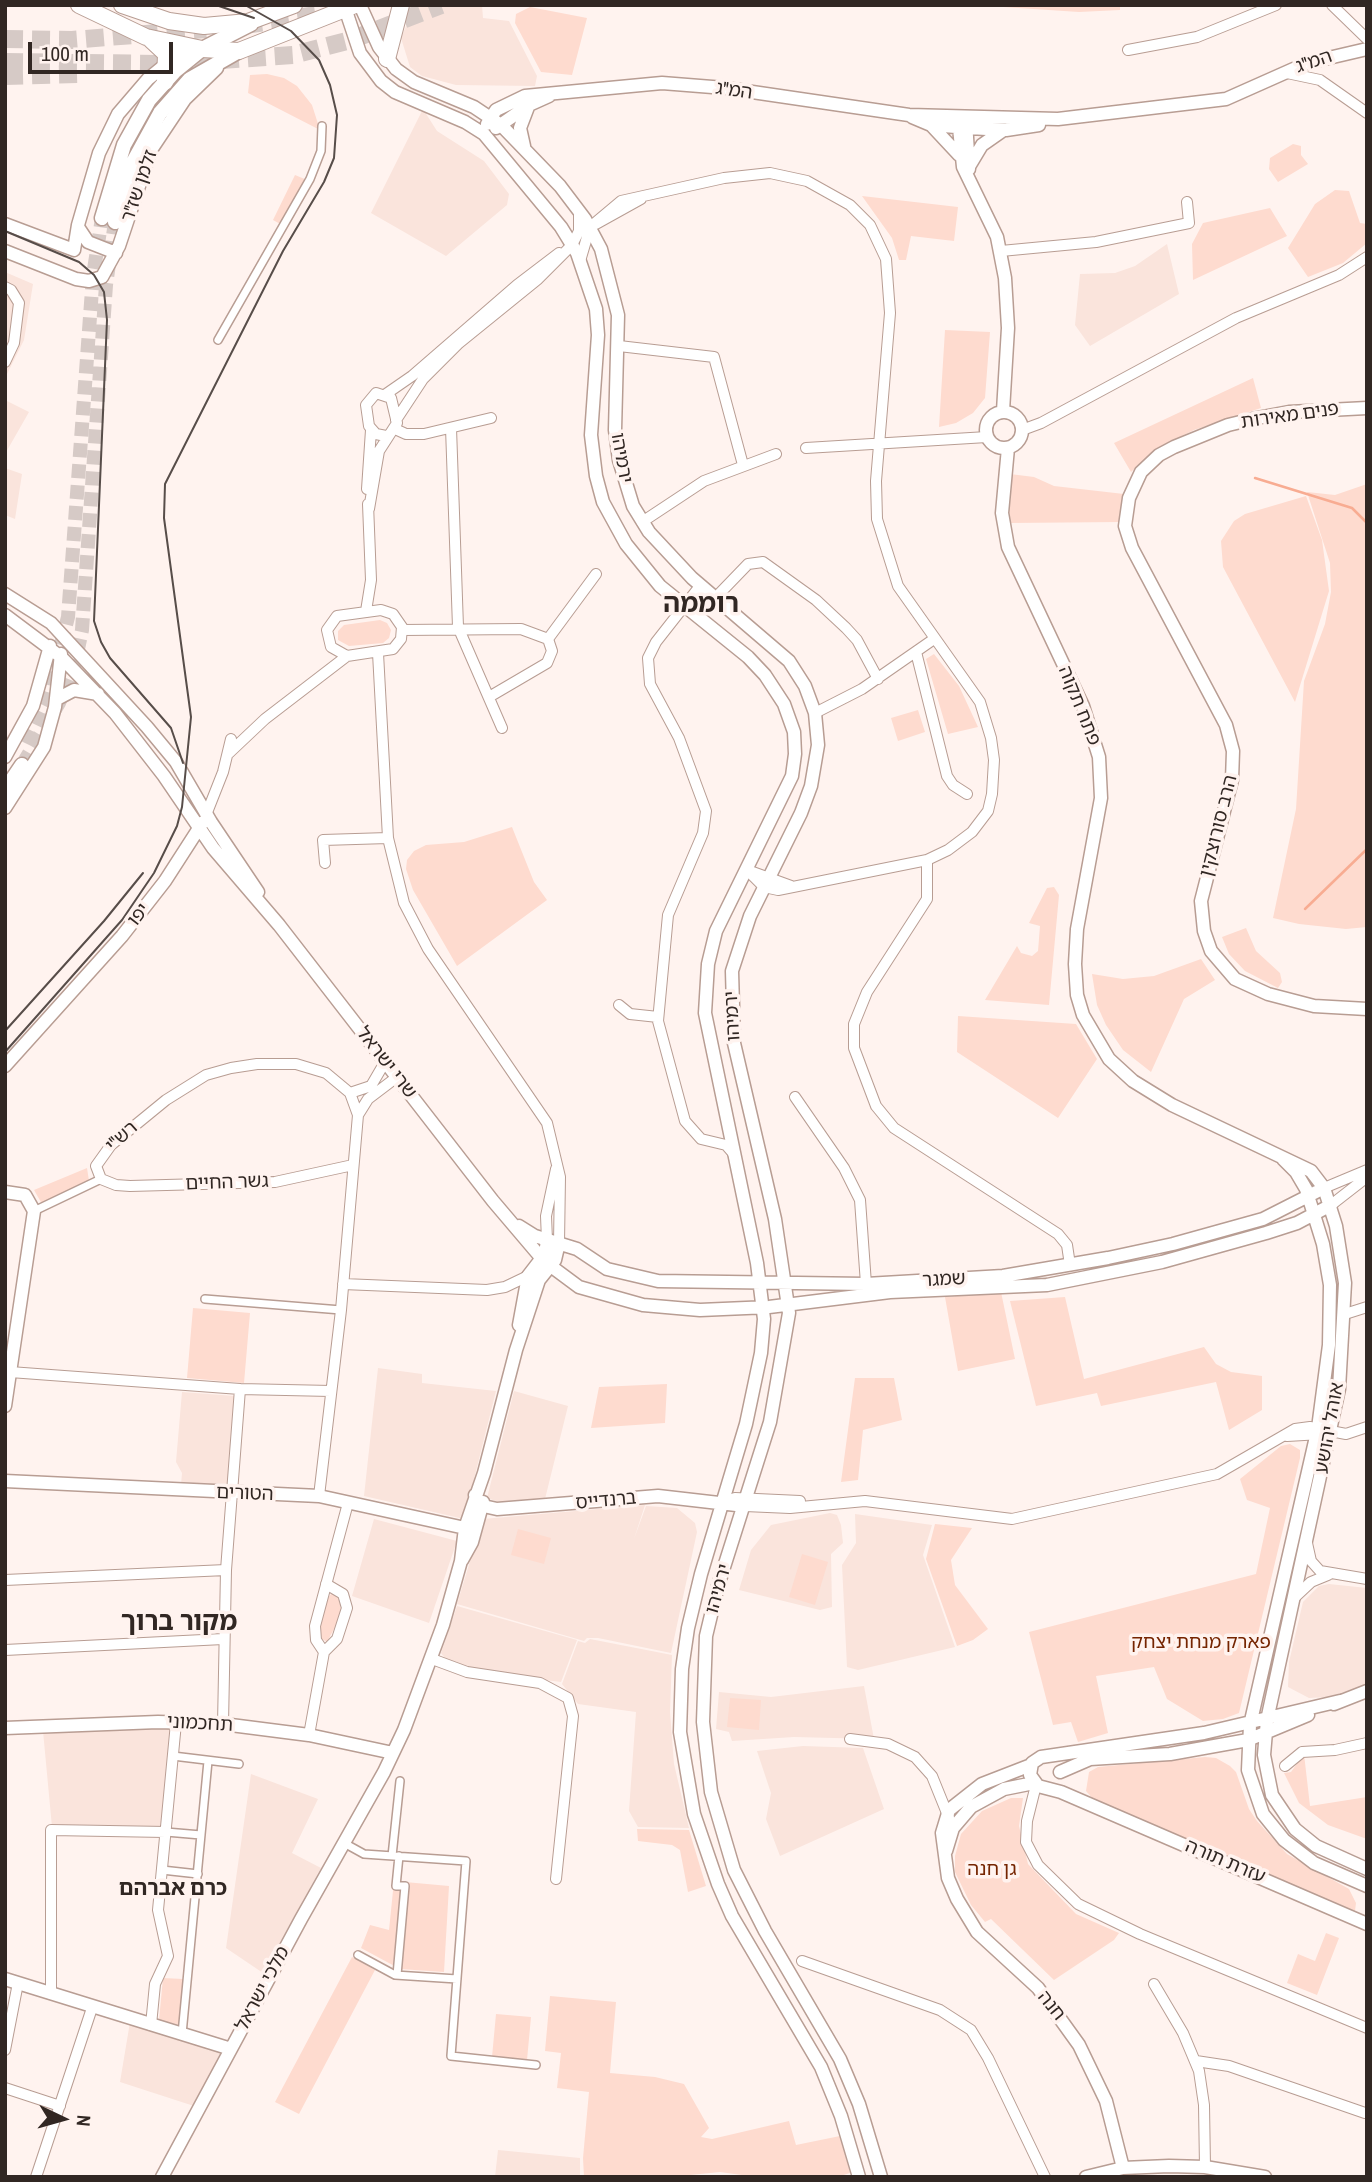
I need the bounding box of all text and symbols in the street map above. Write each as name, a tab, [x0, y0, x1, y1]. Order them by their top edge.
scale bar	[32, 28, 177, 72]
text: 100 m	[41, 39, 89, 68]
street label: המ"ג	[1293, 45, 1335, 79]
street label: המ"ג	[714, 77, 754, 105]
street label: זלמן שז"ר	[117, 147, 163, 225]
street label: פנים מאירות	[1240, 398, 1340, 434]
street label: ירמיהו	[605, 431, 637, 485]
district label: רוממה	[663, 589, 739, 621]
street label: פתח תקוה	[1053, 663, 1105, 749]
street label: הרב סורוצקין	[1195, 773, 1243, 879]
street label: יפו	[123, 899, 155, 931]
street label: ירמיהו	[720, 990, 746, 1042]
street label: שרי ישראל	[351, 1023, 421, 1103]
street label: רש"י	[101, 1117, 143, 1157]
street label: גשר החיים	[185, 1170, 269, 1196]
street label: שמגר	[922, 1267, 966, 1293]
street label: אוהל יהושע	[1311, 1381, 1349, 1475]
street label: הטורים	[216, 1482, 274, 1506]
street label: ברנדייס	[575, 1487, 637, 1515]
street label: ירמיהו	[701, 1562, 737, 1616]
district label: מקור ברוך	[121, 1607, 237, 1639]
park label: פארק מנחת יצחק	[1131, 1632, 1271, 1654]
street label: תחכמוני	[167, 1711, 233, 1737]
street label: עזרת תורה	[1182, 1835, 1268, 1889]
park label: גן חנה	[967, 1859, 1017, 1881]
district label: כרם אברהם	[119, 1876, 227, 1902]
street label: מלכי ישראל	[231, 1943, 295, 2035]
street label: חנה	[1032, 1987, 1070, 2025]
north arrow	[28, 2084, 98, 2154]
text: N	[70, 2114, 97, 2128]

